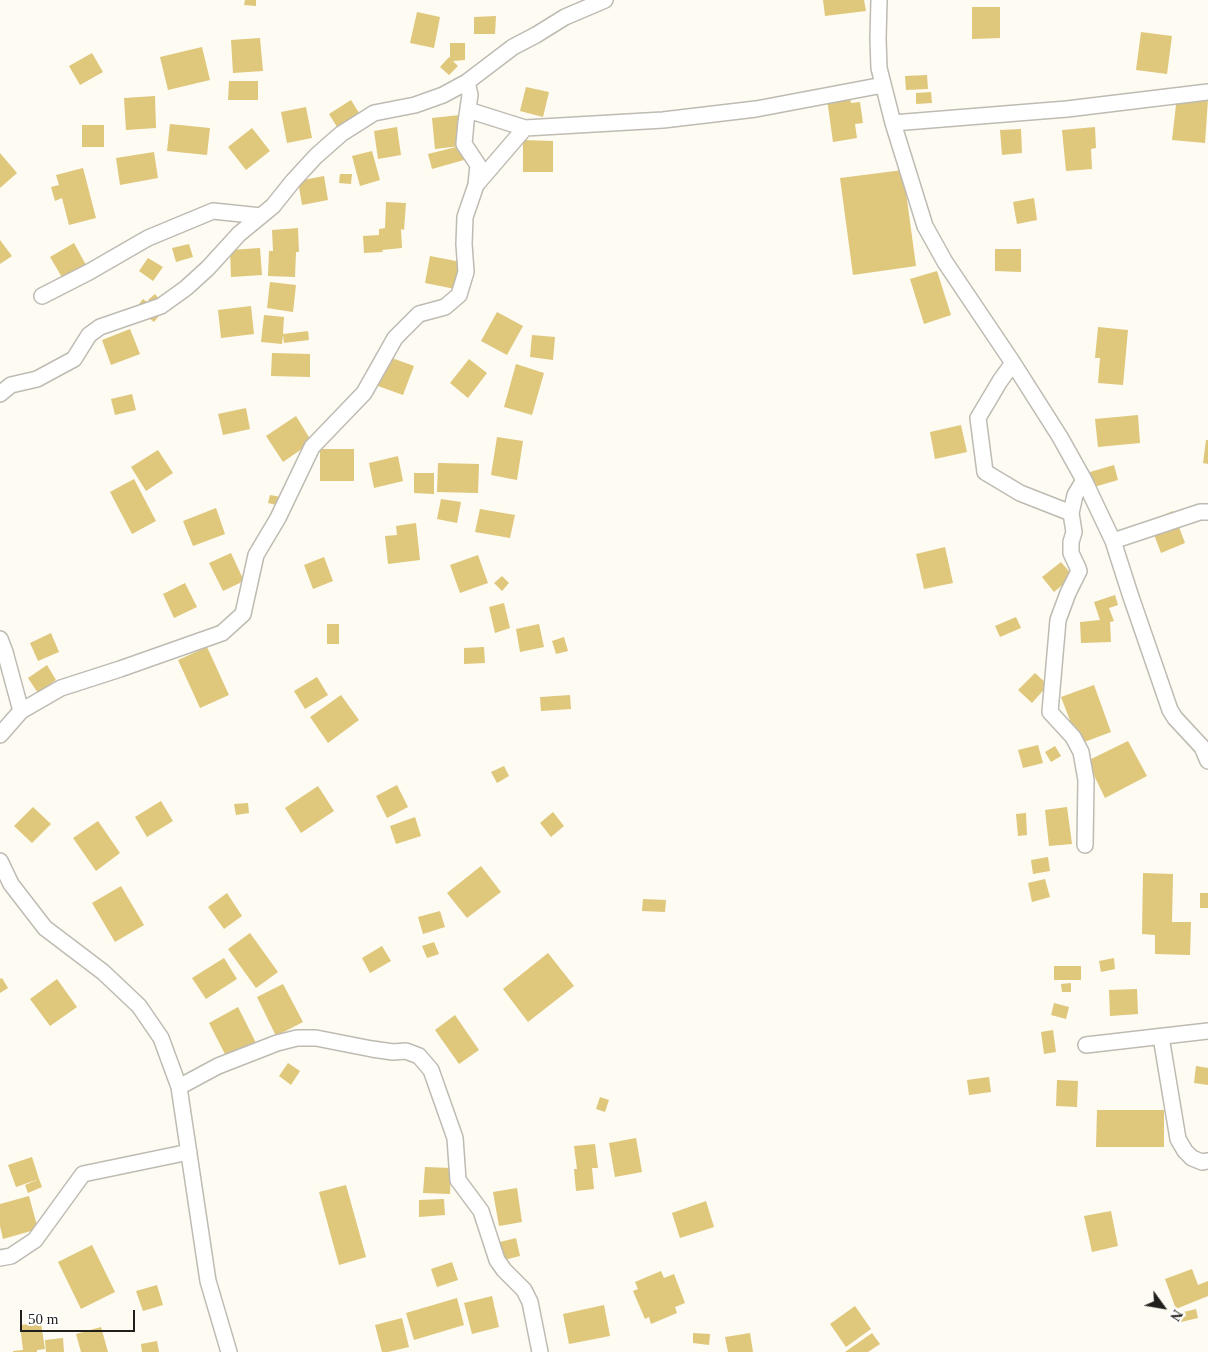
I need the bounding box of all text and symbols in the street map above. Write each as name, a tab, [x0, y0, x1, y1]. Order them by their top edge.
north arrow	[1138, 1282, 1188, 1332]
scale bar	[22, 1300, 138, 1332]
text: N	[1167, 1307, 1185, 1323]
text: 50 m	[28, 1311, 58, 1327]

